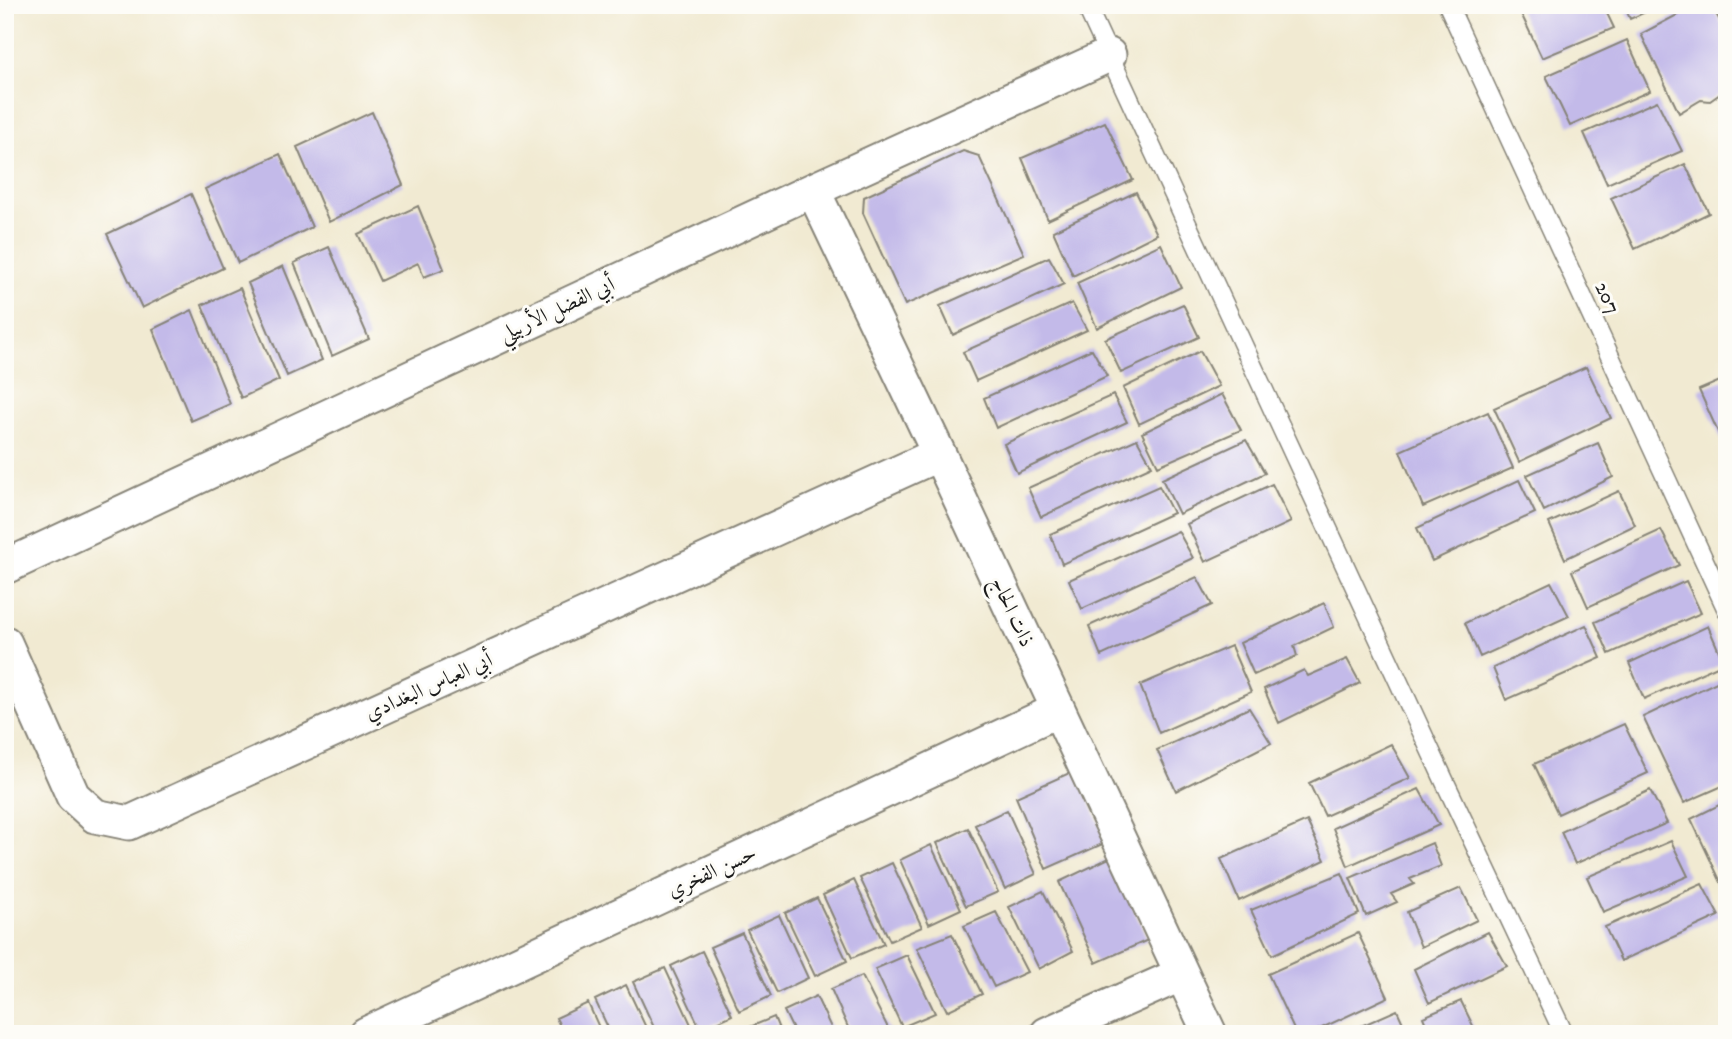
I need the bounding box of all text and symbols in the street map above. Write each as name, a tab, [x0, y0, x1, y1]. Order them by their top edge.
street label: أبي الفضل الأربيلي	[494, 269, 622, 354]
street label: 207	[1588, 278, 1626, 318]
street label: ذات الحاج	[980, 573, 1040, 653]
street label: أبي العباس البغدادي	[360, 644, 498, 729]
street label: حسن الفخري	[663, 840, 762, 906]

